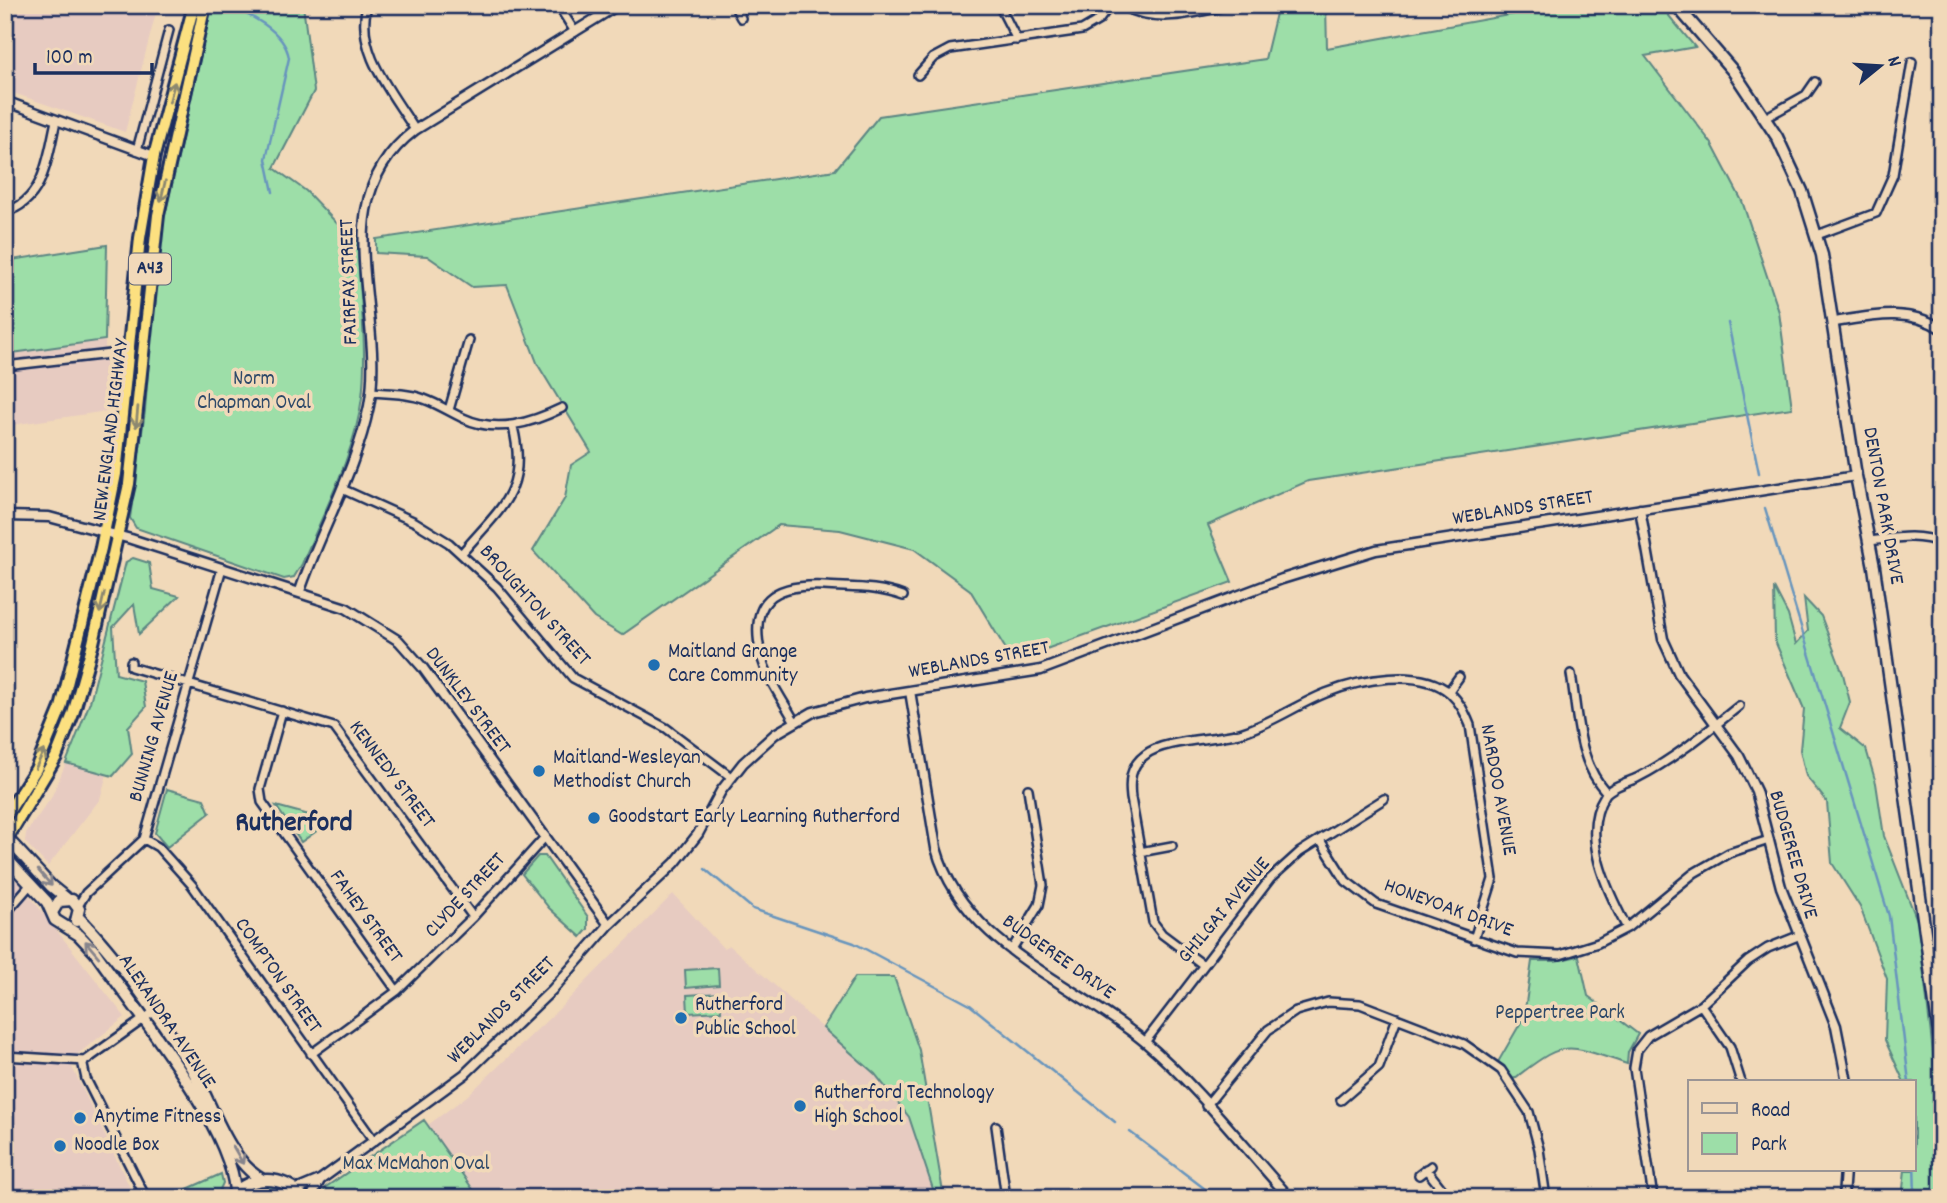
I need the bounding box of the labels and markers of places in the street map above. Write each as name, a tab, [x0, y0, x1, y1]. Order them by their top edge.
place label: Maitland Grange Care Community	[668, 638, 798, 692]
marker: Maitland Grange Care Community	[646, 657, 662, 673]
place label: Maitland-Wesleyan Methodist Church	[553, 744, 701, 798]
marker: Maitland-Wesleyan Methodist Church	[531, 763, 547, 779]
place label: Goodstart Early Learning Rutherford	[608, 803, 900, 833]
marker: Goodstart Early Learning Rutherford	[586, 810, 602, 826]
place label: Rutherford Public School	[695, 991, 796, 1045]
marker: Rutherford Public School	[673, 1010, 689, 1026]
place label: Rutherford Technology High School	[814, 1079, 994, 1133]
marker: Rutherford Technology High School	[792, 1098, 808, 1114]
place label: Anytime Fitness	[94, 1103, 221, 1133]
marker: Anytime Fitness	[72, 1110, 88, 1126]
place label: Noodle Box	[74, 1131, 159, 1161]
marker: Noodle Box	[52, 1138, 68, 1154]

